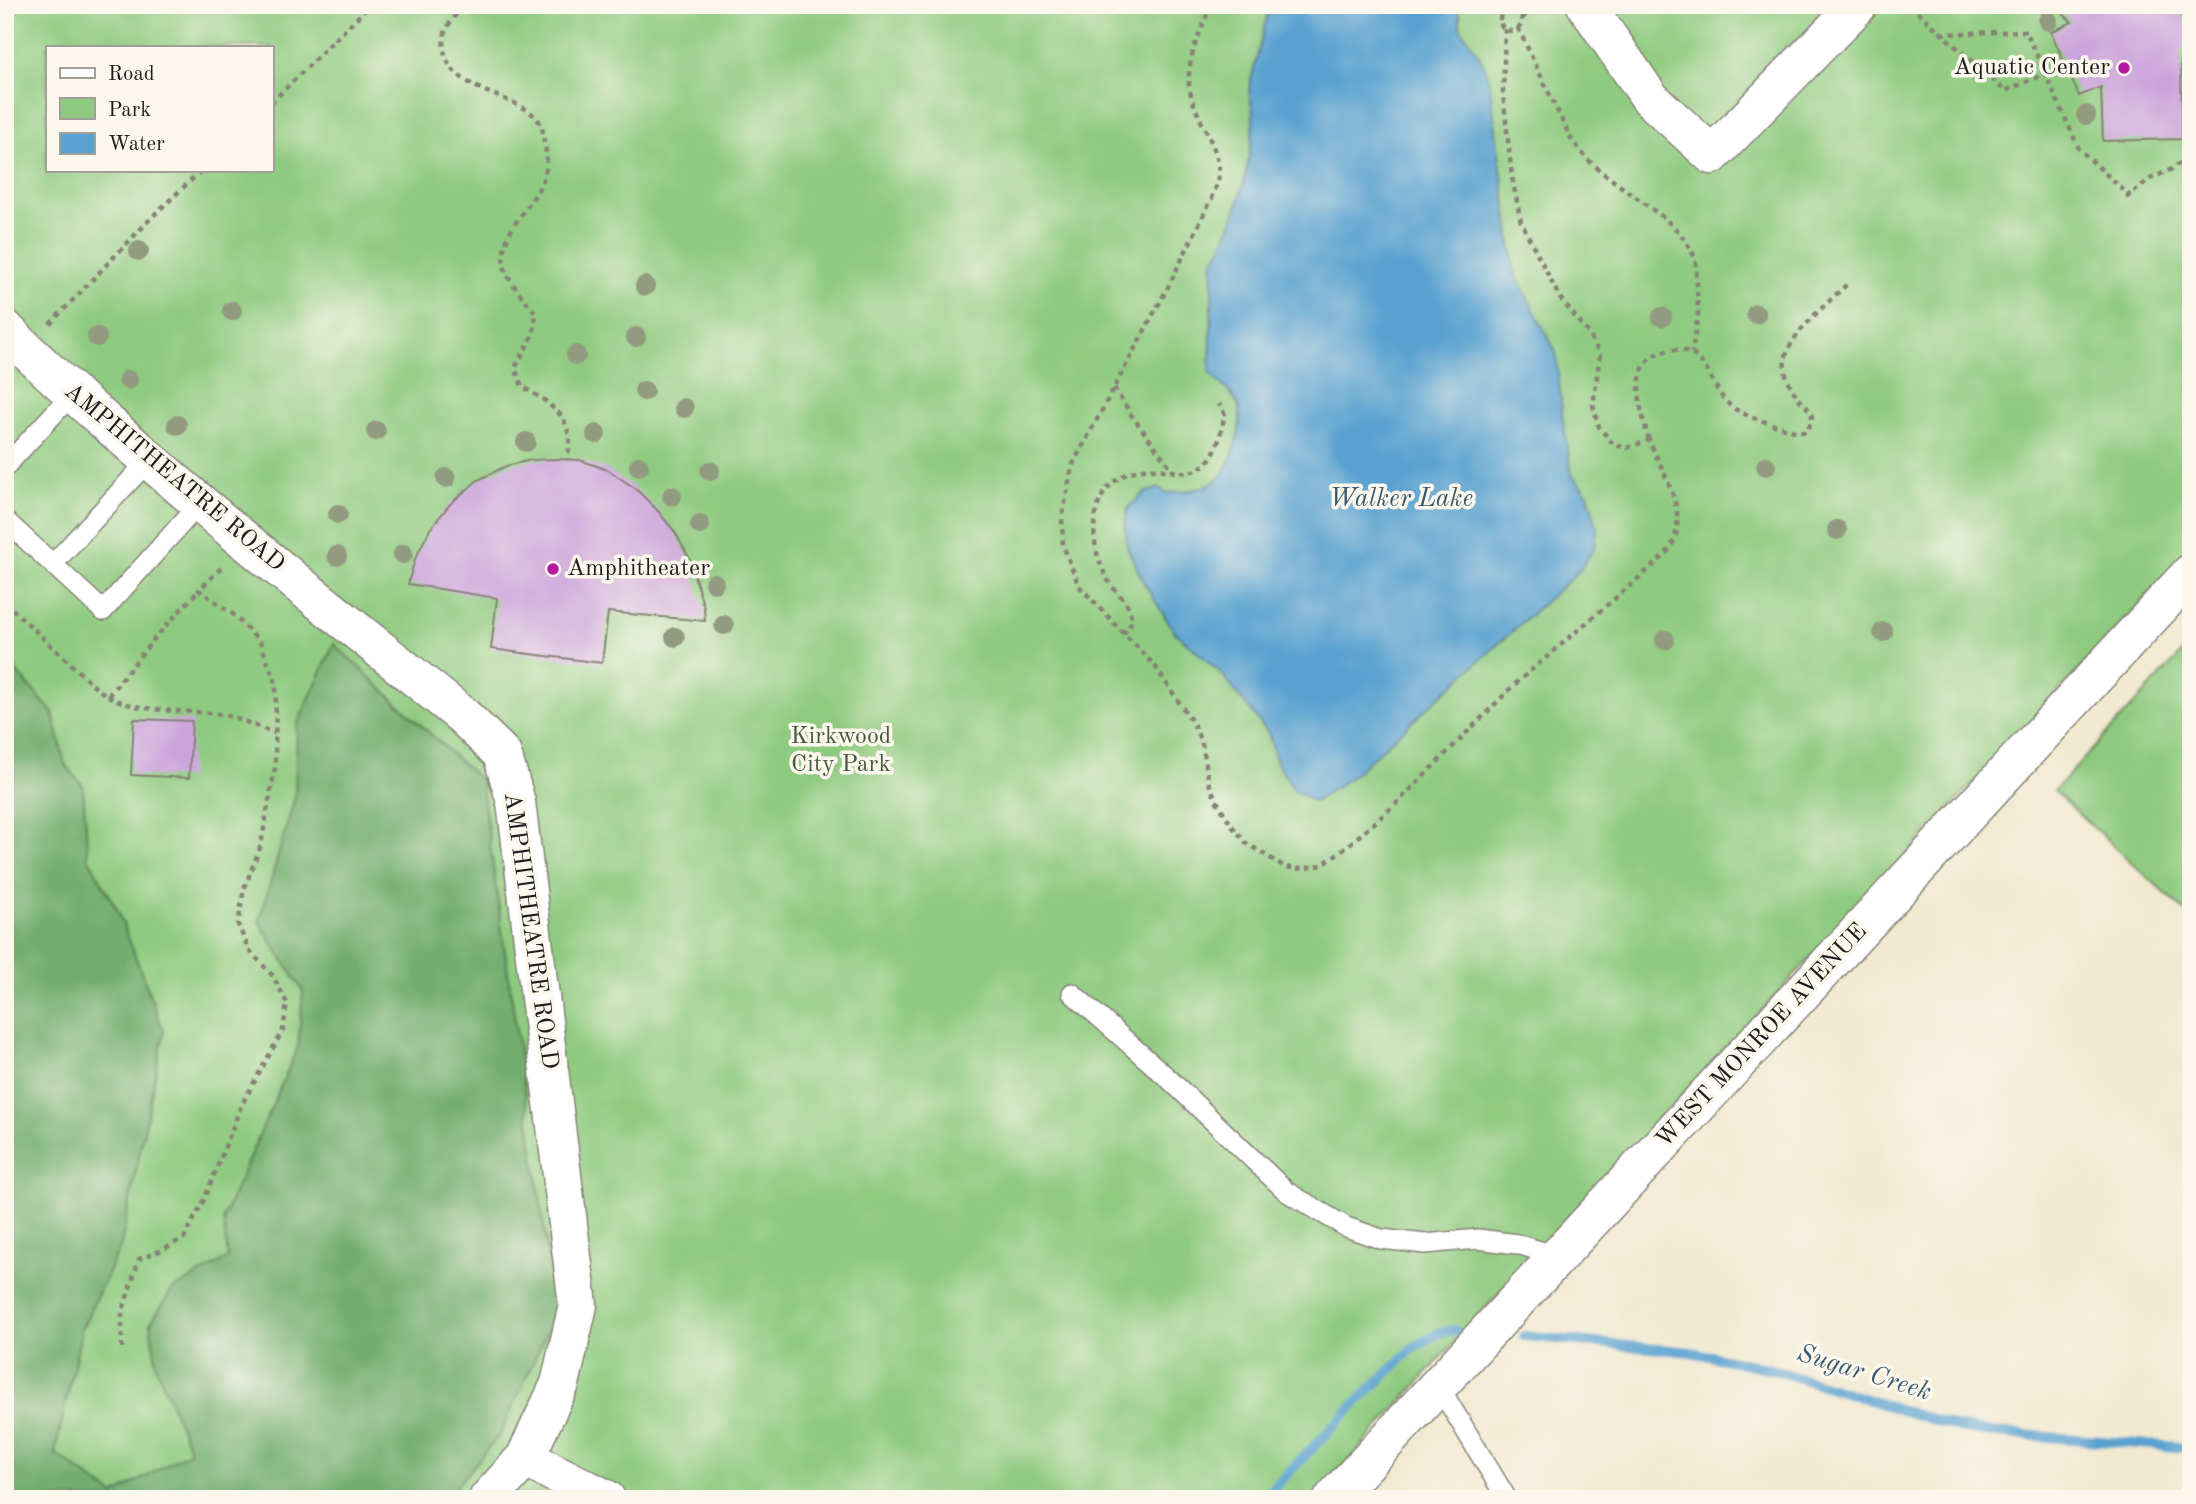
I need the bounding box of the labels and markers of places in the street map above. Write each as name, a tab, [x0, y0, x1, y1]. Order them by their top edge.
place label: Aquatic Center	[1954, 56, 2110, 80]
marker: Aquatic Center	[2116, 60, 2132, 76]
place label: Amphitheater	[567, 557, 710, 581]
marker: Amphitheater	[545, 561, 561, 577]

